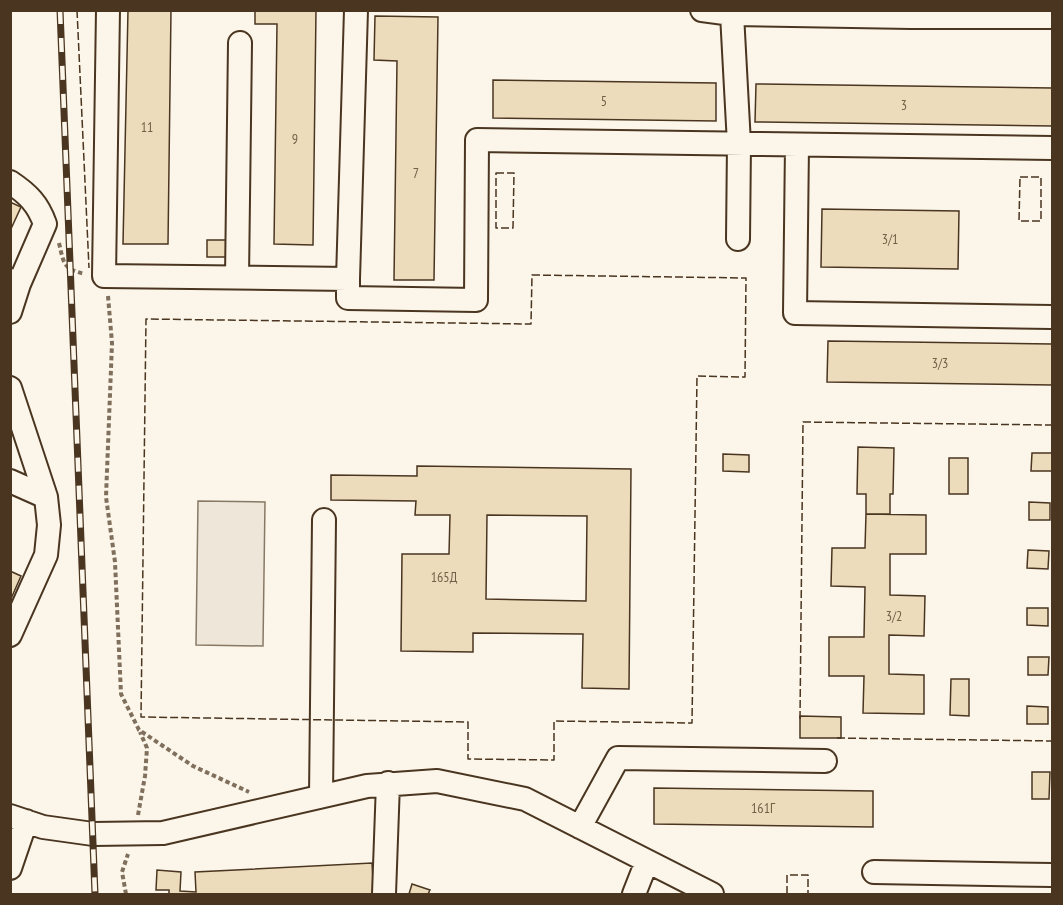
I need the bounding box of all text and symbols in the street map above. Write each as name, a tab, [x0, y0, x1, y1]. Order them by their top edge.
house number: 5	[601, 92, 607, 110]
house number: 3	[901, 96, 907, 114]
house number: 11	[141, 118, 153, 136]
house number: 9	[292, 130, 298, 148]
house number: 7	[413, 164, 419, 182]
house number: 3/1	[882, 230, 898, 248]
house number: 3/3	[932, 354, 948, 372]
house number: 165Д	[431, 568, 458, 586]
house number: 3/2	[886, 607, 902, 625]
house number: 161Г	[751, 799, 776, 817]

